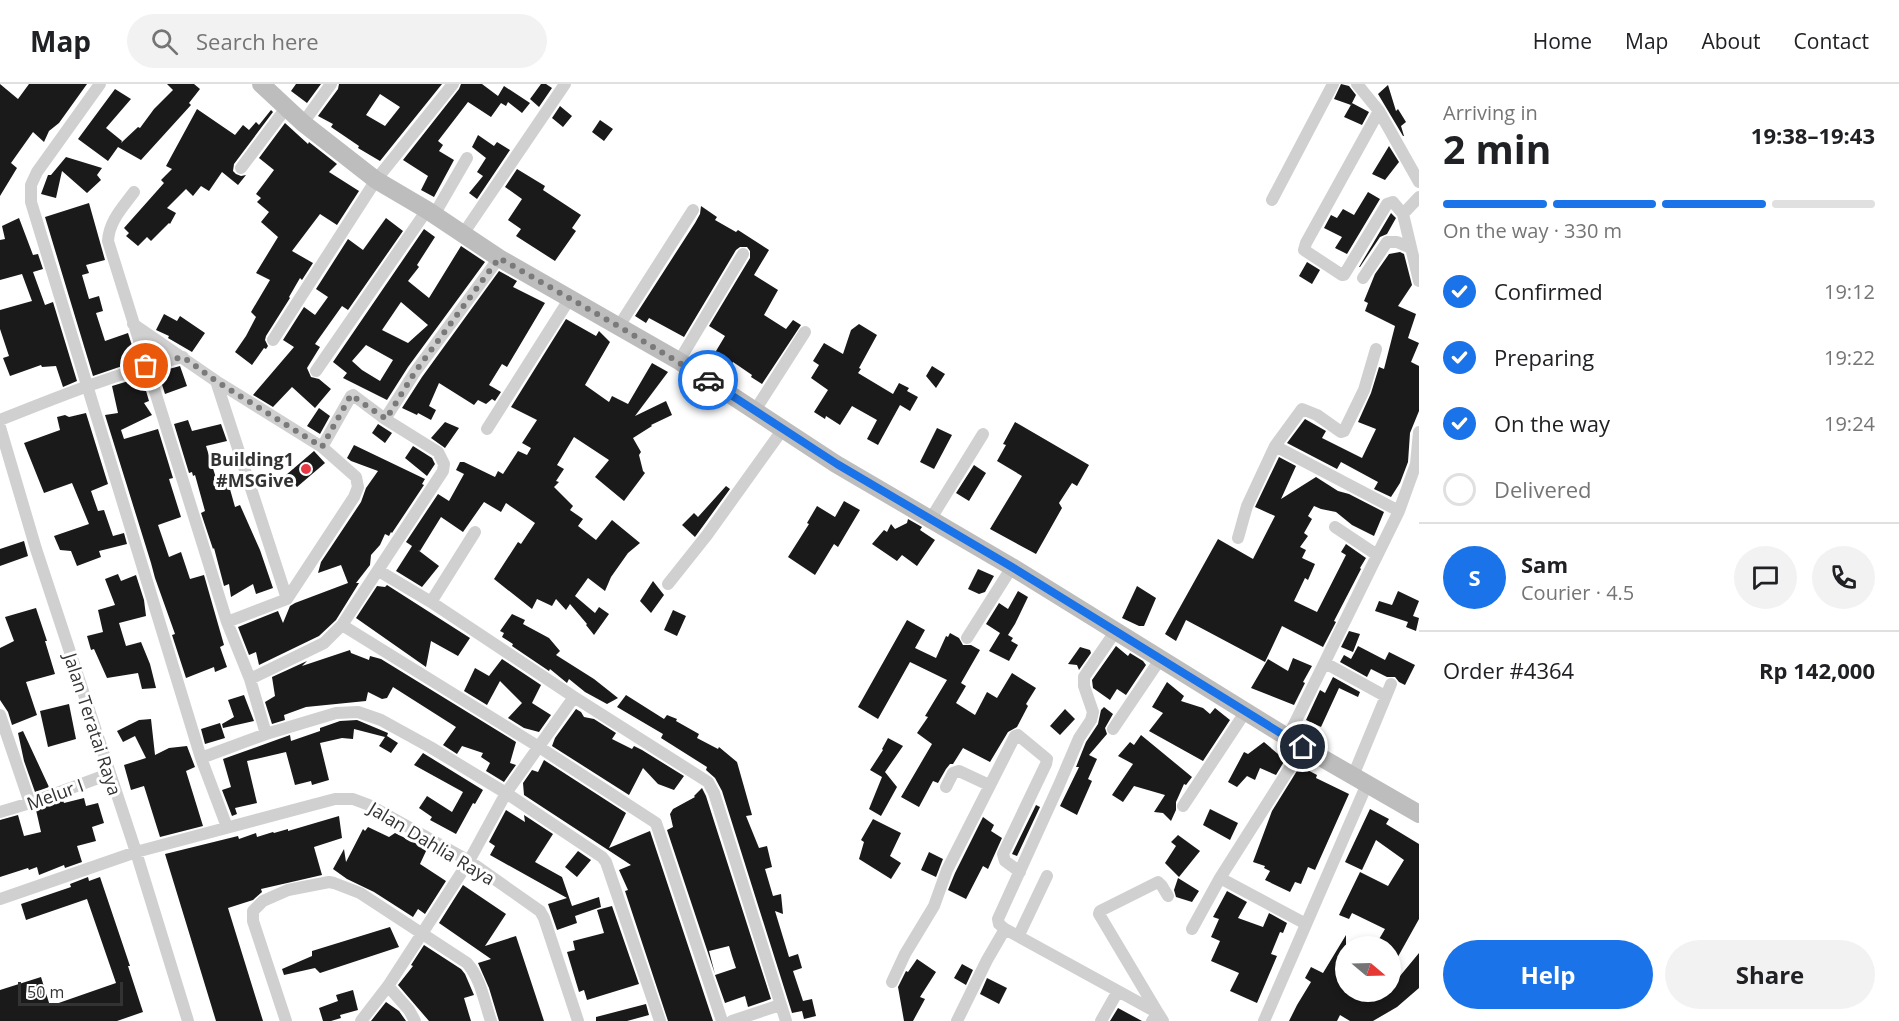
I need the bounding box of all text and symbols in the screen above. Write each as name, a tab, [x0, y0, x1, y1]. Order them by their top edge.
search box	[127, 14, 547, 68]
text: Map	[30, 22, 91, 60]
icon: search	[148, 25, 181, 58]
text: Search here	[196, 26, 319, 56]
text: Home	[1533, 27, 1592, 55]
text: Map	[1625, 27, 1668, 55]
text: About	[1701, 27, 1761, 55]
text: Contact	[1794, 27, 1869, 55]
text: Arriving in	[1443, 99, 1538, 126]
text: 19:38–19:43	[1751, 120, 1875, 150]
text: 2 min	[1443, 122, 1551, 175]
text: On the way · 330 m	[1443, 217, 1622, 244]
icon: check	[1443, 275, 1476, 308]
text: Confirmed	[1494, 276, 1603, 306]
text: 19:12	[1824, 278, 1875, 305]
pin	[120, 340, 171, 391]
icon: check	[1443, 341, 1476, 374]
text: Preparing	[1494, 342, 1594, 372]
text: 19:22	[1824, 344, 1875, 371]
icon: bag	[129, 349, 162, 382]
courier	[678, 350, 738, 410]
icon: car	[692, 364, 725, 397]
icon: check	[1443, 407, 1476, 440]
text: On the way	[1494, 408, 1610, 438]
text: 19:24	[1824, 410, 1875, 437]
place label: Building1 #MSGive	[210, 447, 294, 492]
marker: Building1 #MSGive	[299, 462, 313, 476]
text: Delivered	[1494, 474, 1592, 504]
button: chat	[1734, 546, 1797, 609]
button: phone	[1812, 546, 1875, 609]
text: Sam	[1521, 549, 1568, 579]
text: S	[1468, 562, 1481, 592]
text: Courier · 4.5	[1521, 579, 1634, 606]
street label: Jalan Teratai Raya	[58, 648, 127, 798]
text: Order #4364	[1443, 655, 1574, 685]
text: Rp 142,000	[1759, 655, 1875, 685]
pin	[1277, 721, 1328, 772]
icon: home	[1286, 730, 1319, 763]
street label: Melur I	[23, 773, 87, 815]
street label: Jalan Dahlia Raya	[363, 795, 500, 890]
north arrow	[1335, 936, 1401, 1002]
map controls	[1335, 936, 1401, 1002]
button: Help	[1443, 940, 1653, 1009]
button: Share	[1665, 940, 1875, 1009]
scale bar	[18, 979, 123, 1006]
text: 50 m	[27, 981, 64, 1003]

